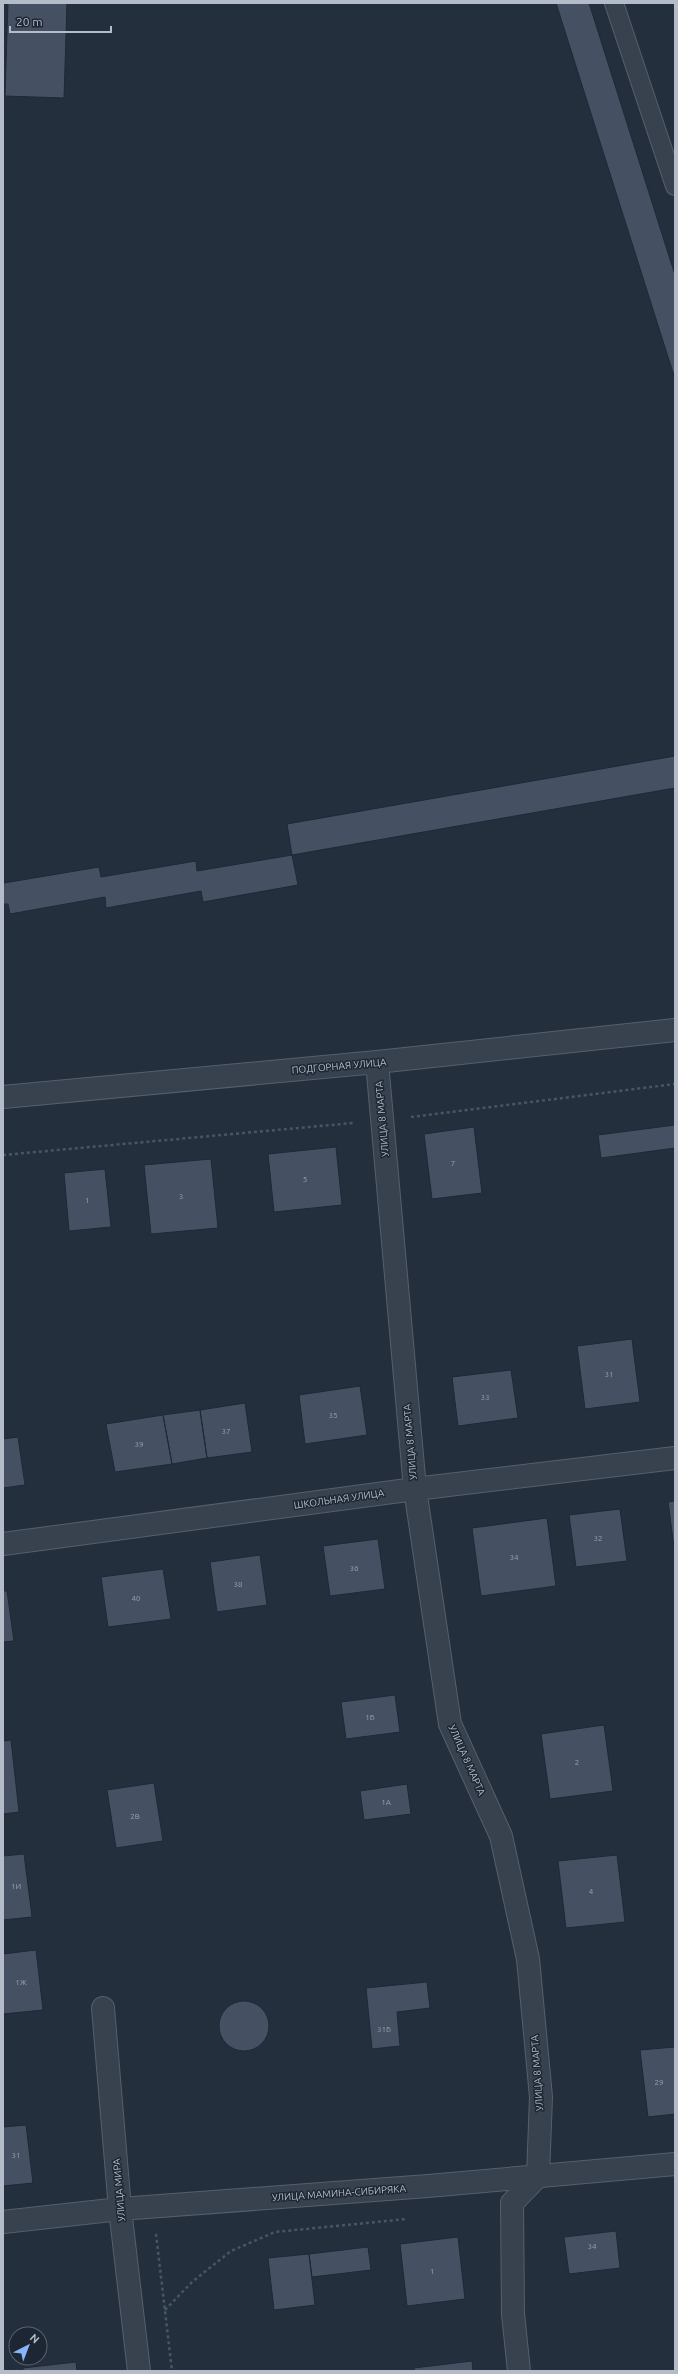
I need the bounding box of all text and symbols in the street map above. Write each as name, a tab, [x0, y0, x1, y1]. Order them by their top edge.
scale bar	[10, 8, 111, 34]
text: 20 m	[16, 15, 43, 28]
street label: ПОДГОРНАЯ УЛИЦА	[291, 1056, 387, 1076]
street label: УЛИЦА 8 МАРТА	[373, 1080, 391, 1157]
house number: 7	[451, 1159, 455, 1168]
house number: 5	[303, 1175, 307, 1184]
house number: 3	[179, 1192, 183, 1201]
house number: 1	[85, 1196, 89, 1205]
house number: 31	[604, 1370, 614, 1379]
house number: 33	[480, 1393, 490, 1402]
street label: УЛИЦА 8 МАРТА	[401, 1403, 419, 1480]
house number: 35	[328, 1411, 338, 1420]
house number: 37	[221, 1427, 231, 1436]
house number: 39	[134, 1440, 144, 1449]
street label: ШКОЛЬНАЯ УЛИЦА	[293, 1487, 385, 1511]
house number: 32	[593, 1534, 603, 1543]
house number: 34	[509, 1553, 519, 1562]
house number: 36	[349, 1564, 359, 1573]
house number: 38	[233, 1580, 243, 1589]
house number: 40	[131, 1594, 141, 1603]
house number: 1Б	[365, 1713, 375, 1722]
street label: УЛИЦА 8 МАРТА	[447, 1723, 488, 1797]
house number: 2	[575, 1758, 579, 1767]
house number: 1А	[381, 1798, 392, 1807]
house number: 2В	[130, 1812, 140, 1821]
house number: 1И	[11, 1882, 21, 1891]
house number: 4	[589, 1887, 594, 1896]
house number: 1Ж	[15, 1978, 27, 1987]
house number: 31Б	[377, 2025, 391, 2034]
street label: УЛИЦА 8 МАРТА	[529, 2034, 545, 2111]
house number: 29	[654, 2078, 664, 2087]
house number: 31	[11, 2151, 21, 2160]
street label: УЛИЦА МИРА	[111, 2158, 127, 2222]
street label: УЛИЦА МАМИНА-СИБИРЯКА	[272, 2183, 407, 2203]
house number: 34	[587, 2242, 597, 2251]
house number: 1	[430, 2267, 434, 2276]
north arrow	[8, 2326, 48, 2366]
text: N	[28, 2331, 42, 2346]

